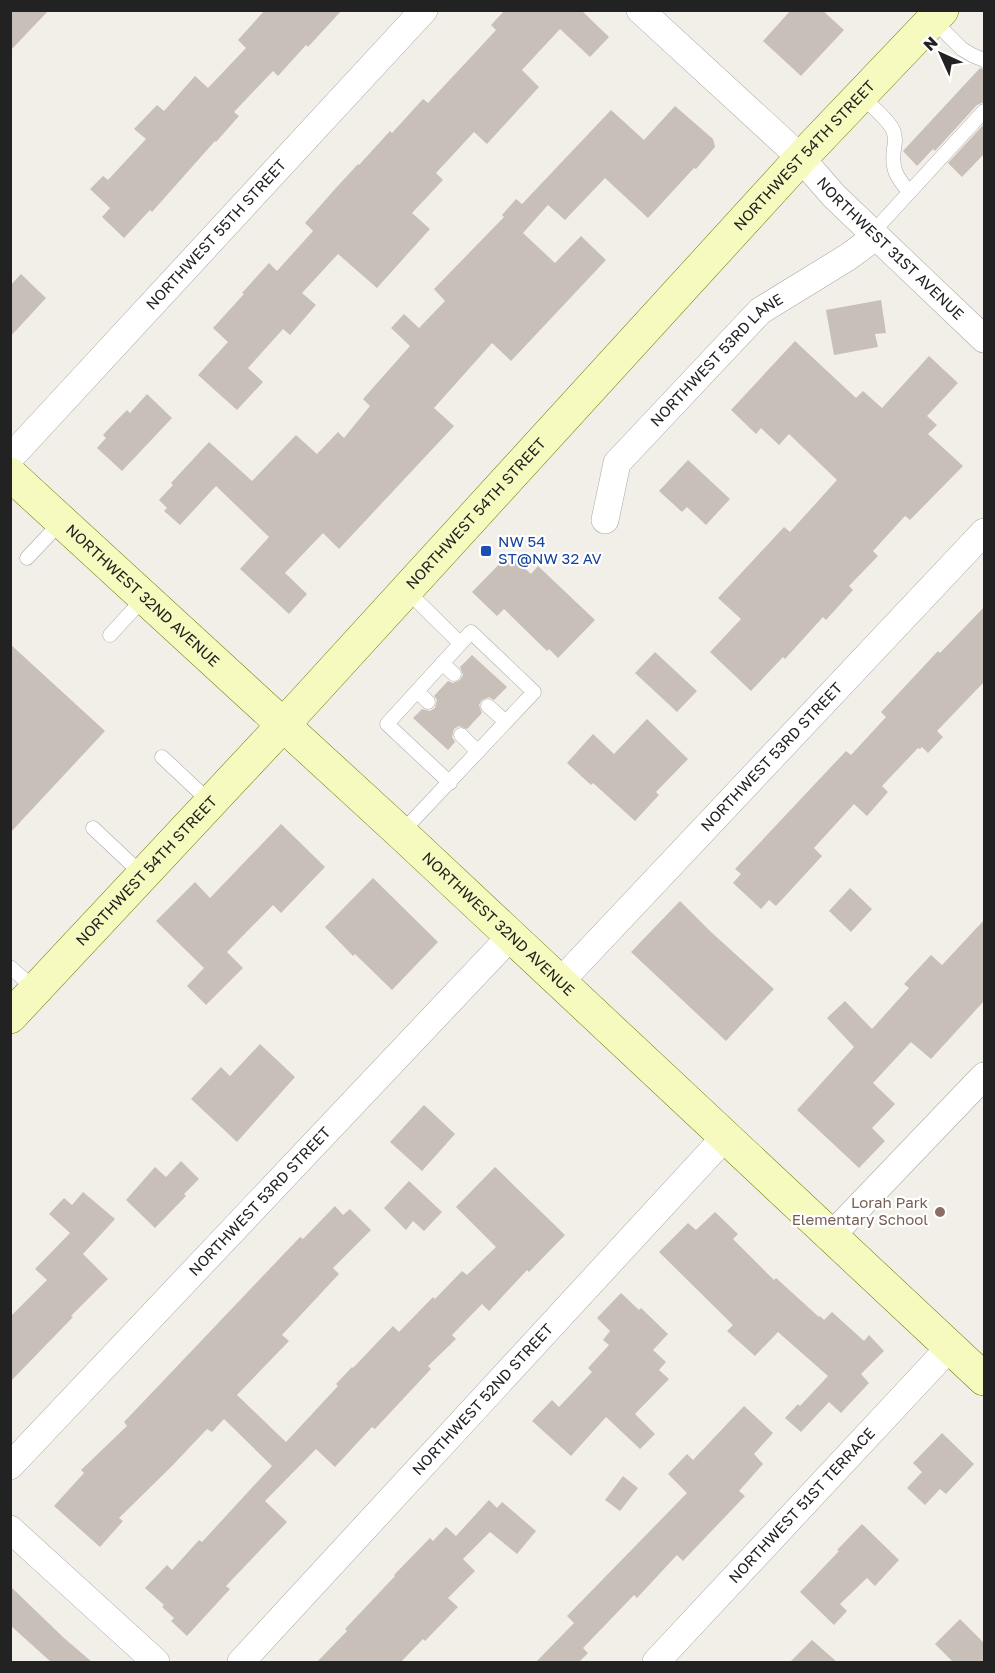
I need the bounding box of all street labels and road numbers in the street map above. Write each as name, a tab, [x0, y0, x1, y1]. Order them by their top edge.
street label: NORTHWEST 54TH STREET	[730, 76, 878, 234]
street label: NORTHWEST 55TH STREET	[142, 155, 289, 313]
street label: NORTHWEST 31ST AVENUE	[814, 173, 968, 323]
street label: NORTHWEST 53RD LANE	[646, 289, 786, 430]
street label: NORTHWEST 54TH STREET	[402, 434, 549, 592]
street label: NORTHWEST 32ND AVENUE	[63, 520, 224, 670]
street label: NORTHWEST 53RD STREET	[697, 678, 846, 835]
street label: NORTHWEST 54TH STREET	[72, 792, 220, 949]
street label: NORTHWEST 32ND AVENUE	[419, 848, 579, 999]
street label: NORTHWEST 53RD STREET	[185, 1123, 334, 1279]
street label: NORTHWEST 52ND STREET	[408, 1320, 556, 1478]
street label: NORTHWEST 51ST TERRACE	[724, 1423, 878, 1586]

